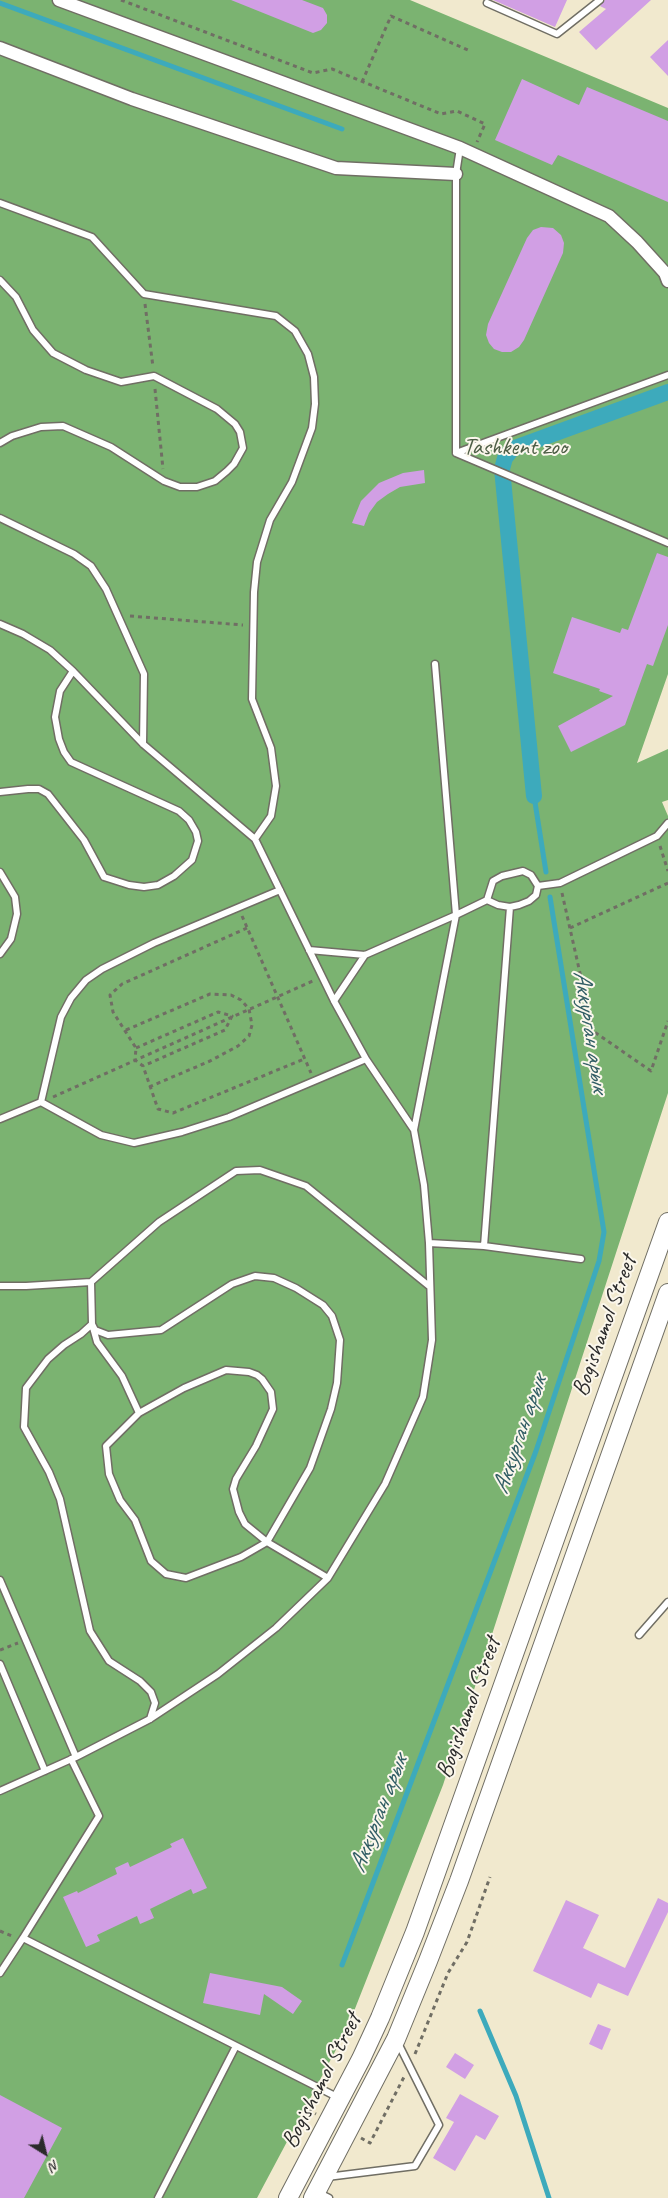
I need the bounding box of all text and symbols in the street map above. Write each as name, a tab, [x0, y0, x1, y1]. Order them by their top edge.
park label: Tashkent zoo	[463, 434, 567, 462]
water label: Аккурган арык	[566, 968, 614, 1094]
street label: Bogishamol Street	[566, 1252, 644, 1400]
water label: Аккурган арык	[486, 1372, 554, 1498]
street label: Bogishamol Street	[430, 1634, 508, 1782]
water label: Аккурган арык	[343, 1751, 415, 1877]
street label: Bogishamol Street	[276, 2009, 368, 2153]
north arrow	[20, 2128, 70, 2178]
text: N	[46, 2156, 63, 2175]

